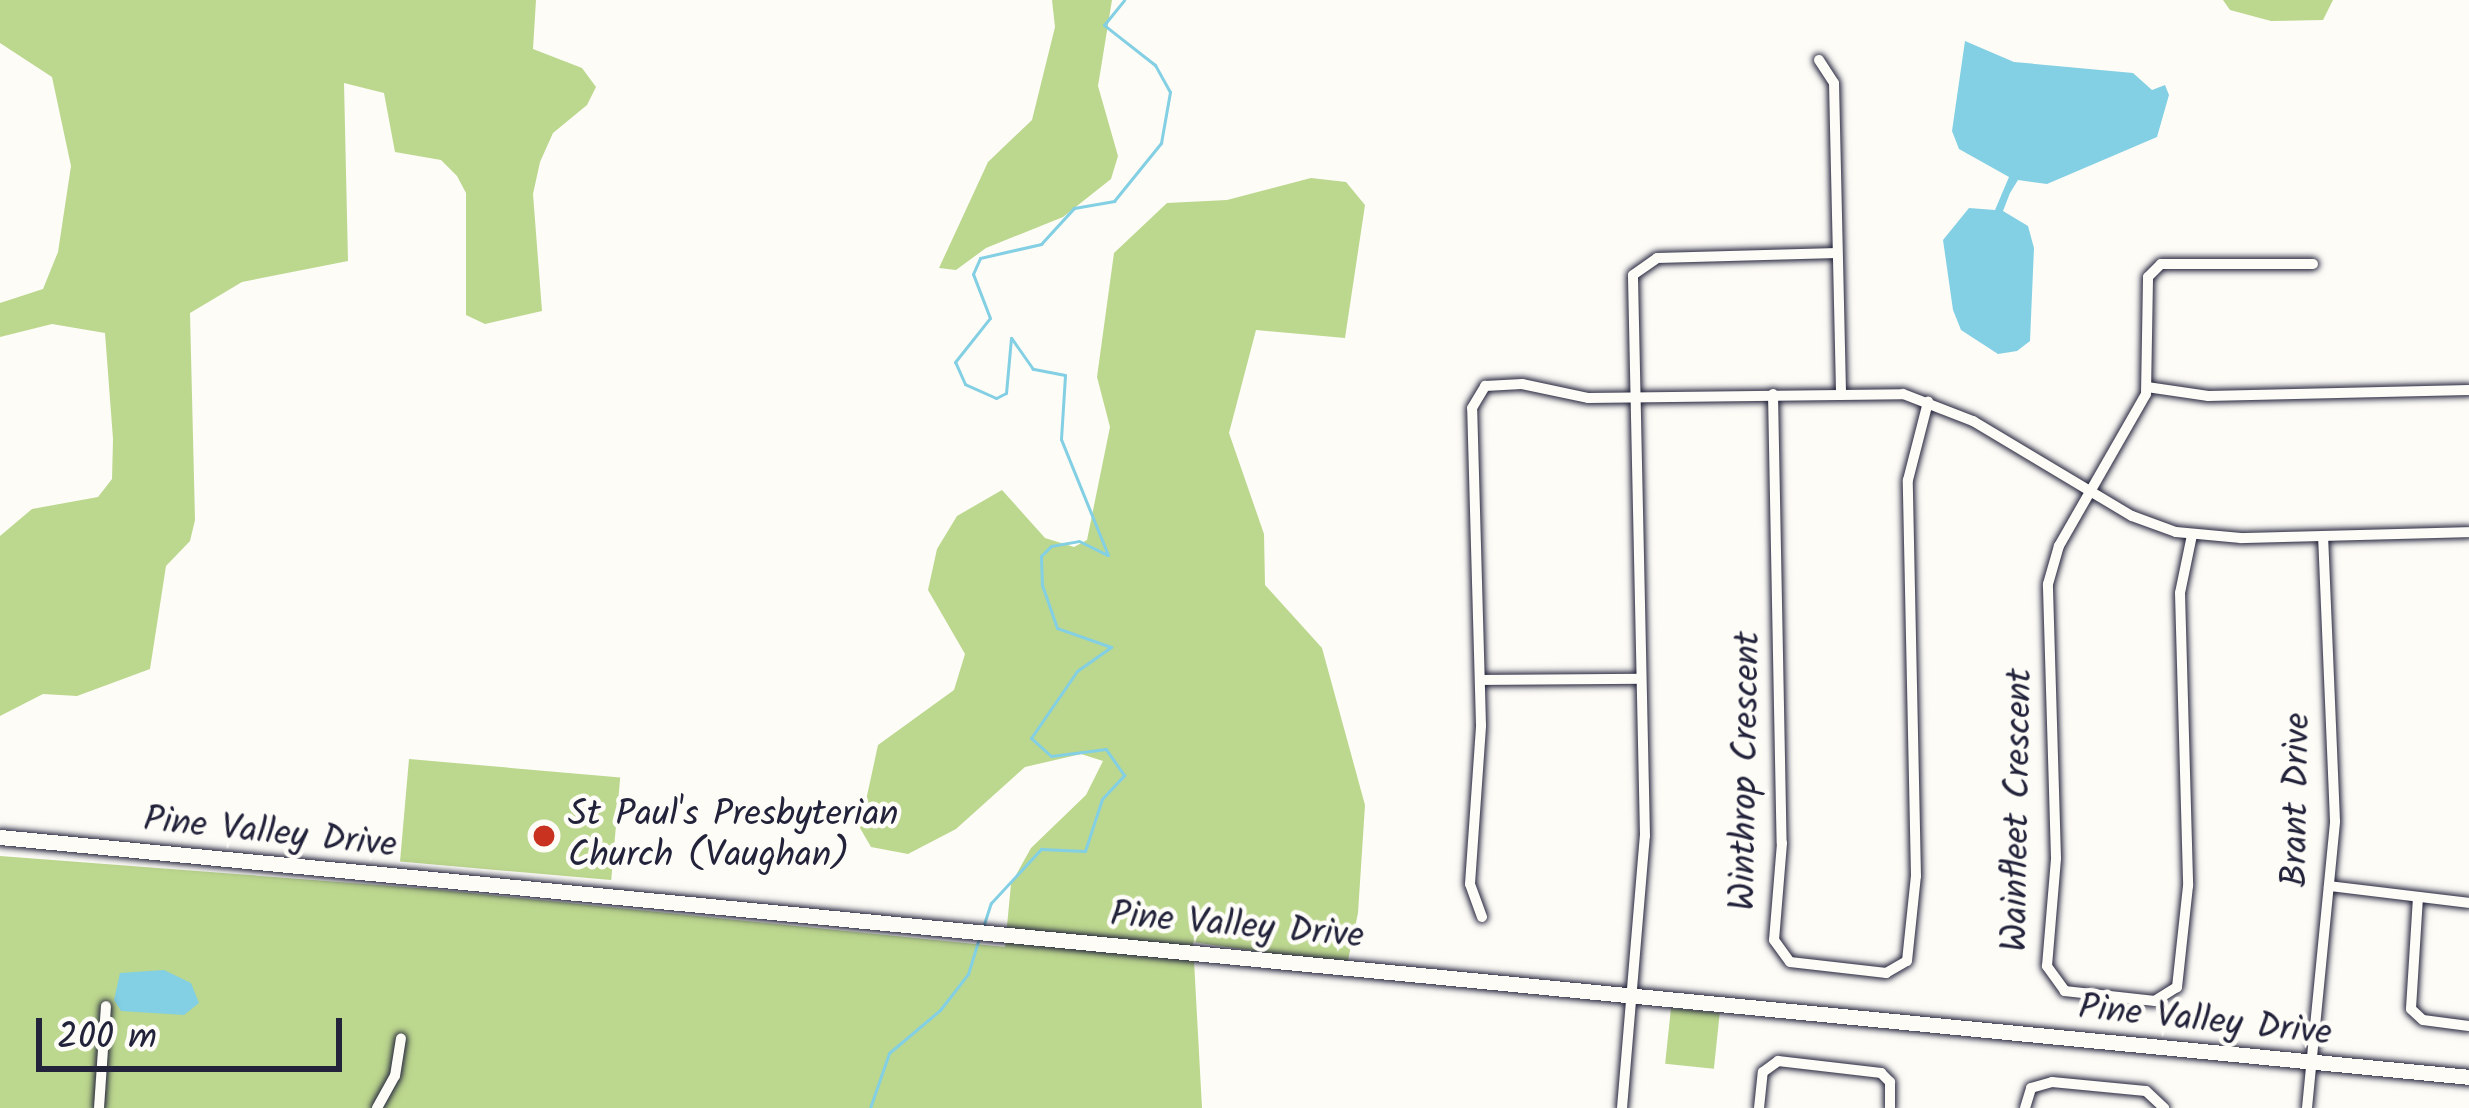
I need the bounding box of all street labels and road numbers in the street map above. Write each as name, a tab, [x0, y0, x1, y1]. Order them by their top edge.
street label: Winthrop Crescent	[1723, 631, 1771, 911]
street label: Wainfleet Crescent	[1995, 668, 2043, 952]
street label: Brant Drive	[2275, 712, 2321, 888]
street label: Pine Valley Drive	[141, 799, 399, 869]
street label: Pine Valley Drive	[1108, 894, 1366, 960]
street label: Pine Valley Drive	[2076, 987, 2334, 1057]

